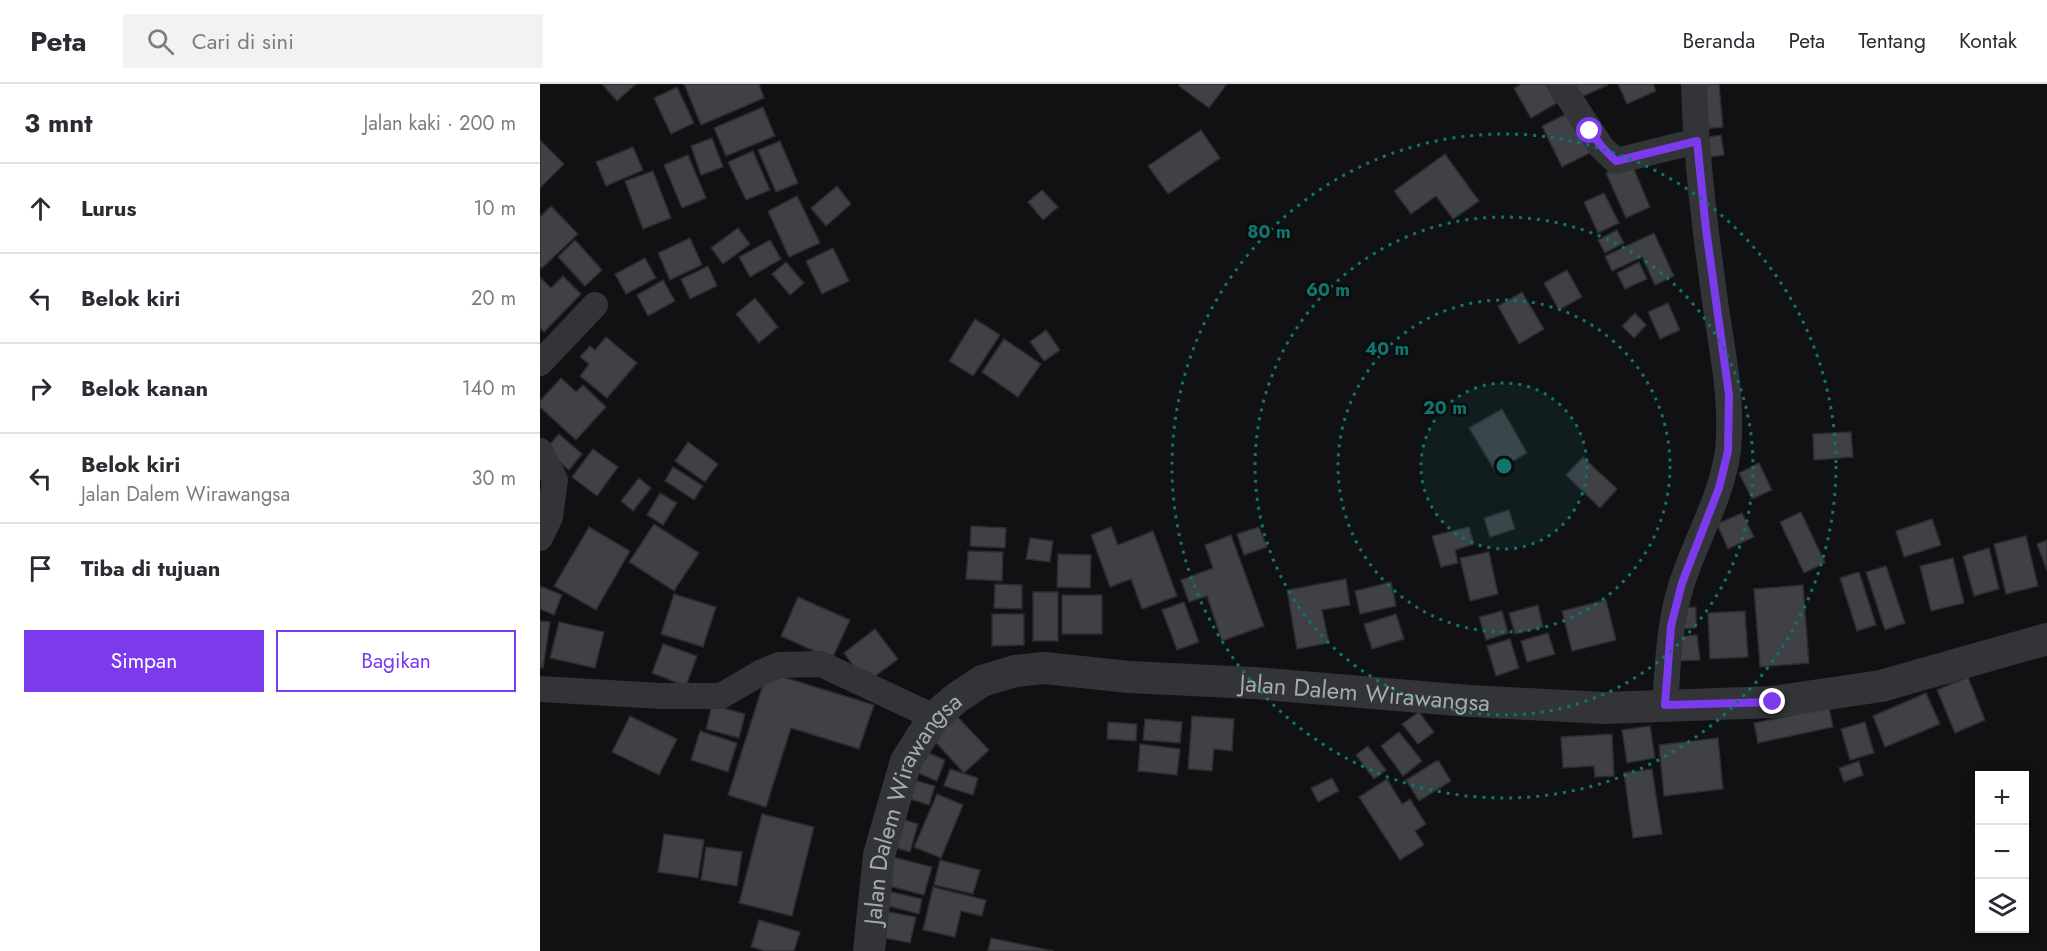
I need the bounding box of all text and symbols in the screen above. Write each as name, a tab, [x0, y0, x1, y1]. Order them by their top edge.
search box	[123, 14, 543, 68]
text: Peta	[30, 21, 87, 62]
icon: search	[144, 25, 177, 58]
text: Cari di sini	[192, 25, 294, 57]
text: Beranda	[1682, 26, 1755, 56]
text: Peta	[1788, 26, 1825, 56]
text: Tentang	[1858, 26, 1926, 56]
text: Kontak	[1959, 26, 2017, 56]
text: 3 mnt	[24, 104, 92, 142]
text: Jalan kaki · 200 m	[363, 109, 516, 138]
route start	[1576, 117, 1602, 143]
icon: ahead	[24, 192, 57, 225]
text: Lurus	[81, 192, 137, 224]
text: 10 m	[473, 194, 516, 223]
text: 80 m	[1247, 219, 1291, 245]
text: 60 m	[1306, 277, 1350, 303]
icon: left	[24, 282, 57, 315]
text: Belok kiri	[81, 282, 180, 314]
text: 20 m	[471, 284, 516, 313]
text: 40 m	[1365, 336, 1409, 362]
icon: right	[24, 372, 57, 405]
text: Belok kanan	[81, 372, 208, 404]
text: 140 m	[462, 374, 516, 403]
text: 20 m	[1423, 395, 1467, 421]
text: Belok kiri	[81, 448, 180, 480]
centre of rings	[1494, 456, 1514, 476]
icon: left	[24, 462, 57, 495]
text: 30 m	[471, 464, 516, 493]
text: Jalan Dalem Wirawangsa	[81, 480, 290, 509]
icon: arrive	[24, 552, 57, 585]
text: Tiba di tujuan	[81, 552, 220, 584]
button: Simpan	[24, 630, 264, 692]
button: Bagikan	[276, 630, 516, 692]
street label: Jalan Dalem Wirawangsa	[1236, 665, 1491, 720]
street label: Jalan Dalem Wirawangsa	[854, 684, 969, 929]
route end	[1759, 688, 1785, 714]
map controls	[1975, 771, 2029, 933]
button: +	[1975, 771, 2029, 825]
button: −	[1975, 825, 2029, 879]
button: layers	[1975, 879, 2029, 933]

